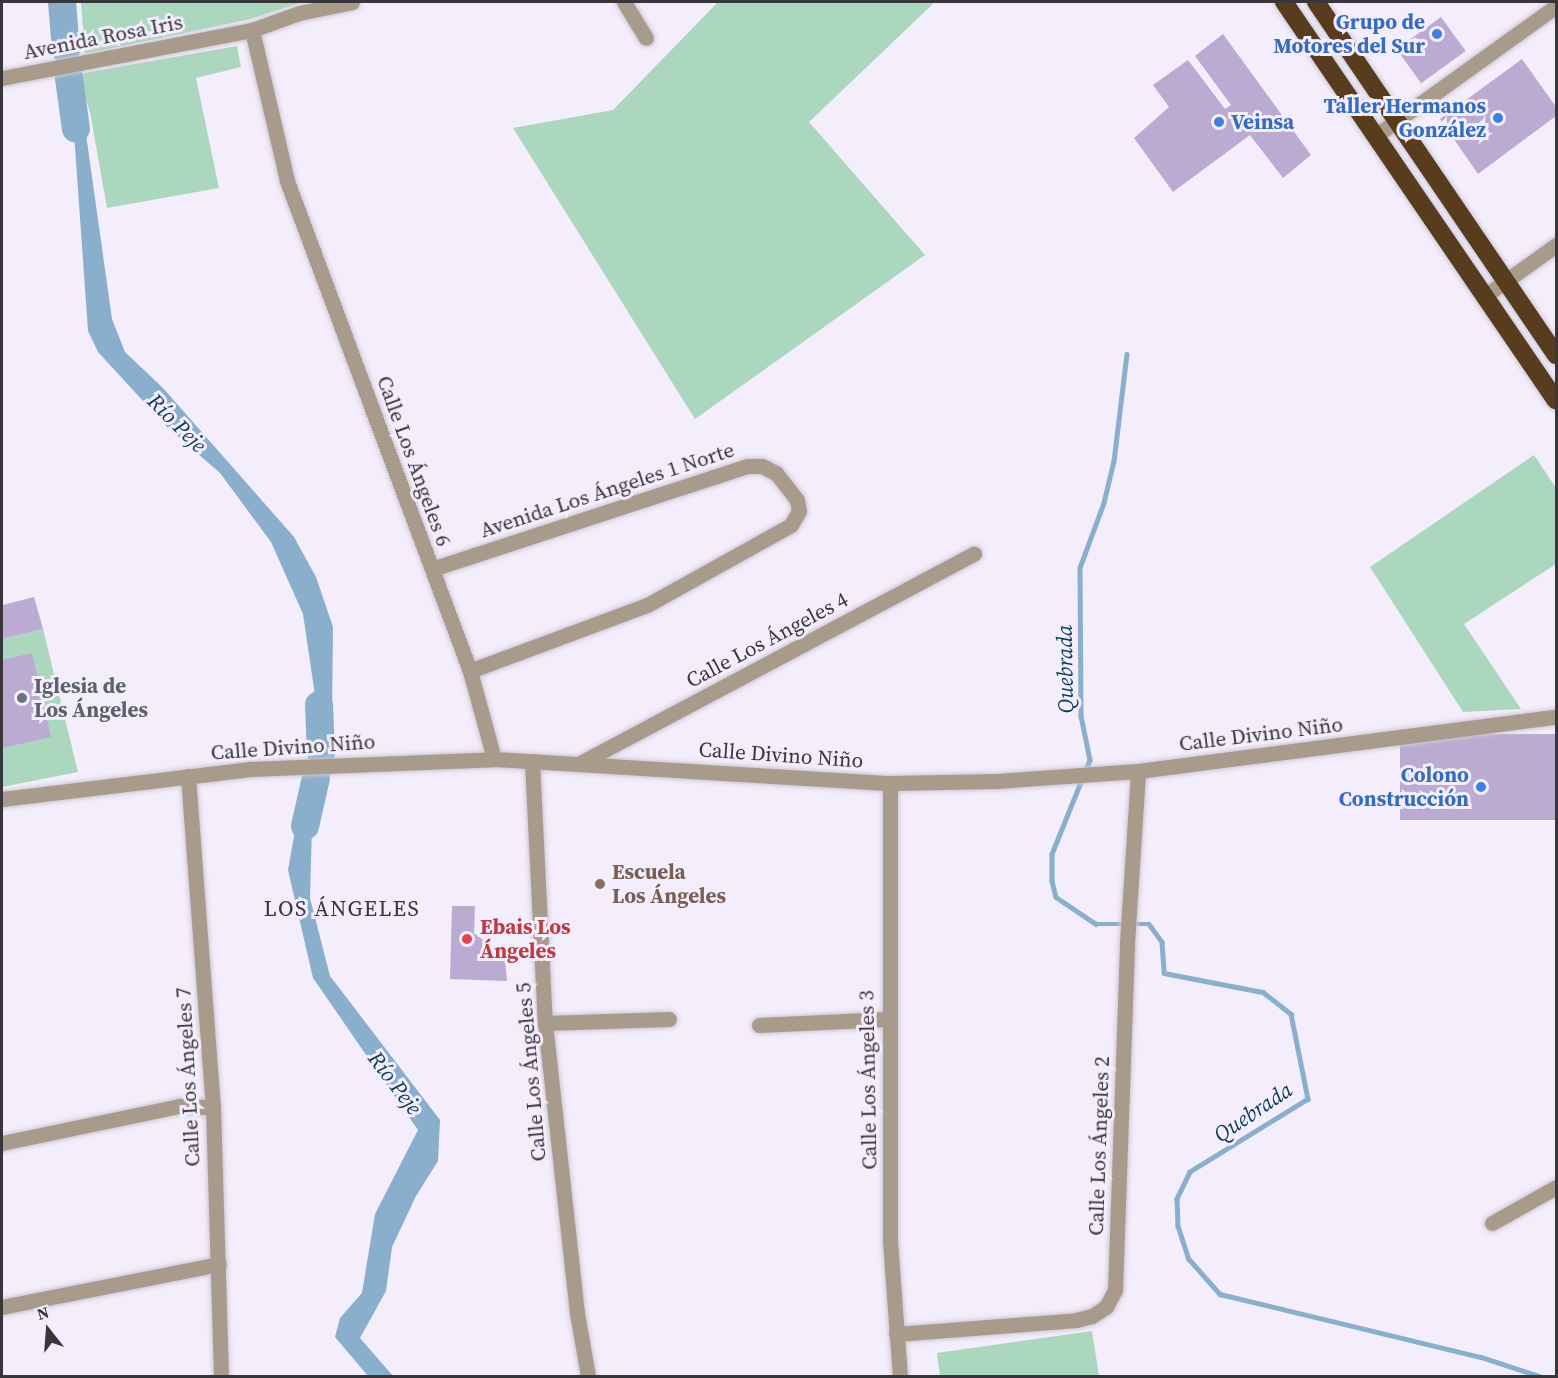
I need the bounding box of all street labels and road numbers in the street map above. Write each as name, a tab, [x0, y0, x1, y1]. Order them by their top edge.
street label: Avenida Rosa Iris	[21, 9, 185, 65]
street label: Calle Los Ángeles 6	[371, 372, 457, 550]
street label: Avenida Los Ángeles 1 Norte	[477, 437, 737, 543]
street label: Calle Los Ángeles 4	[682, 587, 852, 693]
street label: Calle Divino Niño	[1178, 711, 1344, 757]
street label: Calle Divino Niño	[210, 729, 376, 765]
street label: Calle Divino Niño	[698, 737, 864, 773]
street label: Calle Los Ángeles 5	[511, 982, 551, 1162]
street label: Calle Los Ángeles 7	[171, 987, 205, 1167]
street label: Calle Los Ángeles 3	[854, 990, 882, 1170]
street label: Calle Los Ángeles 2	[1083, 1056, 1115, 1236]

